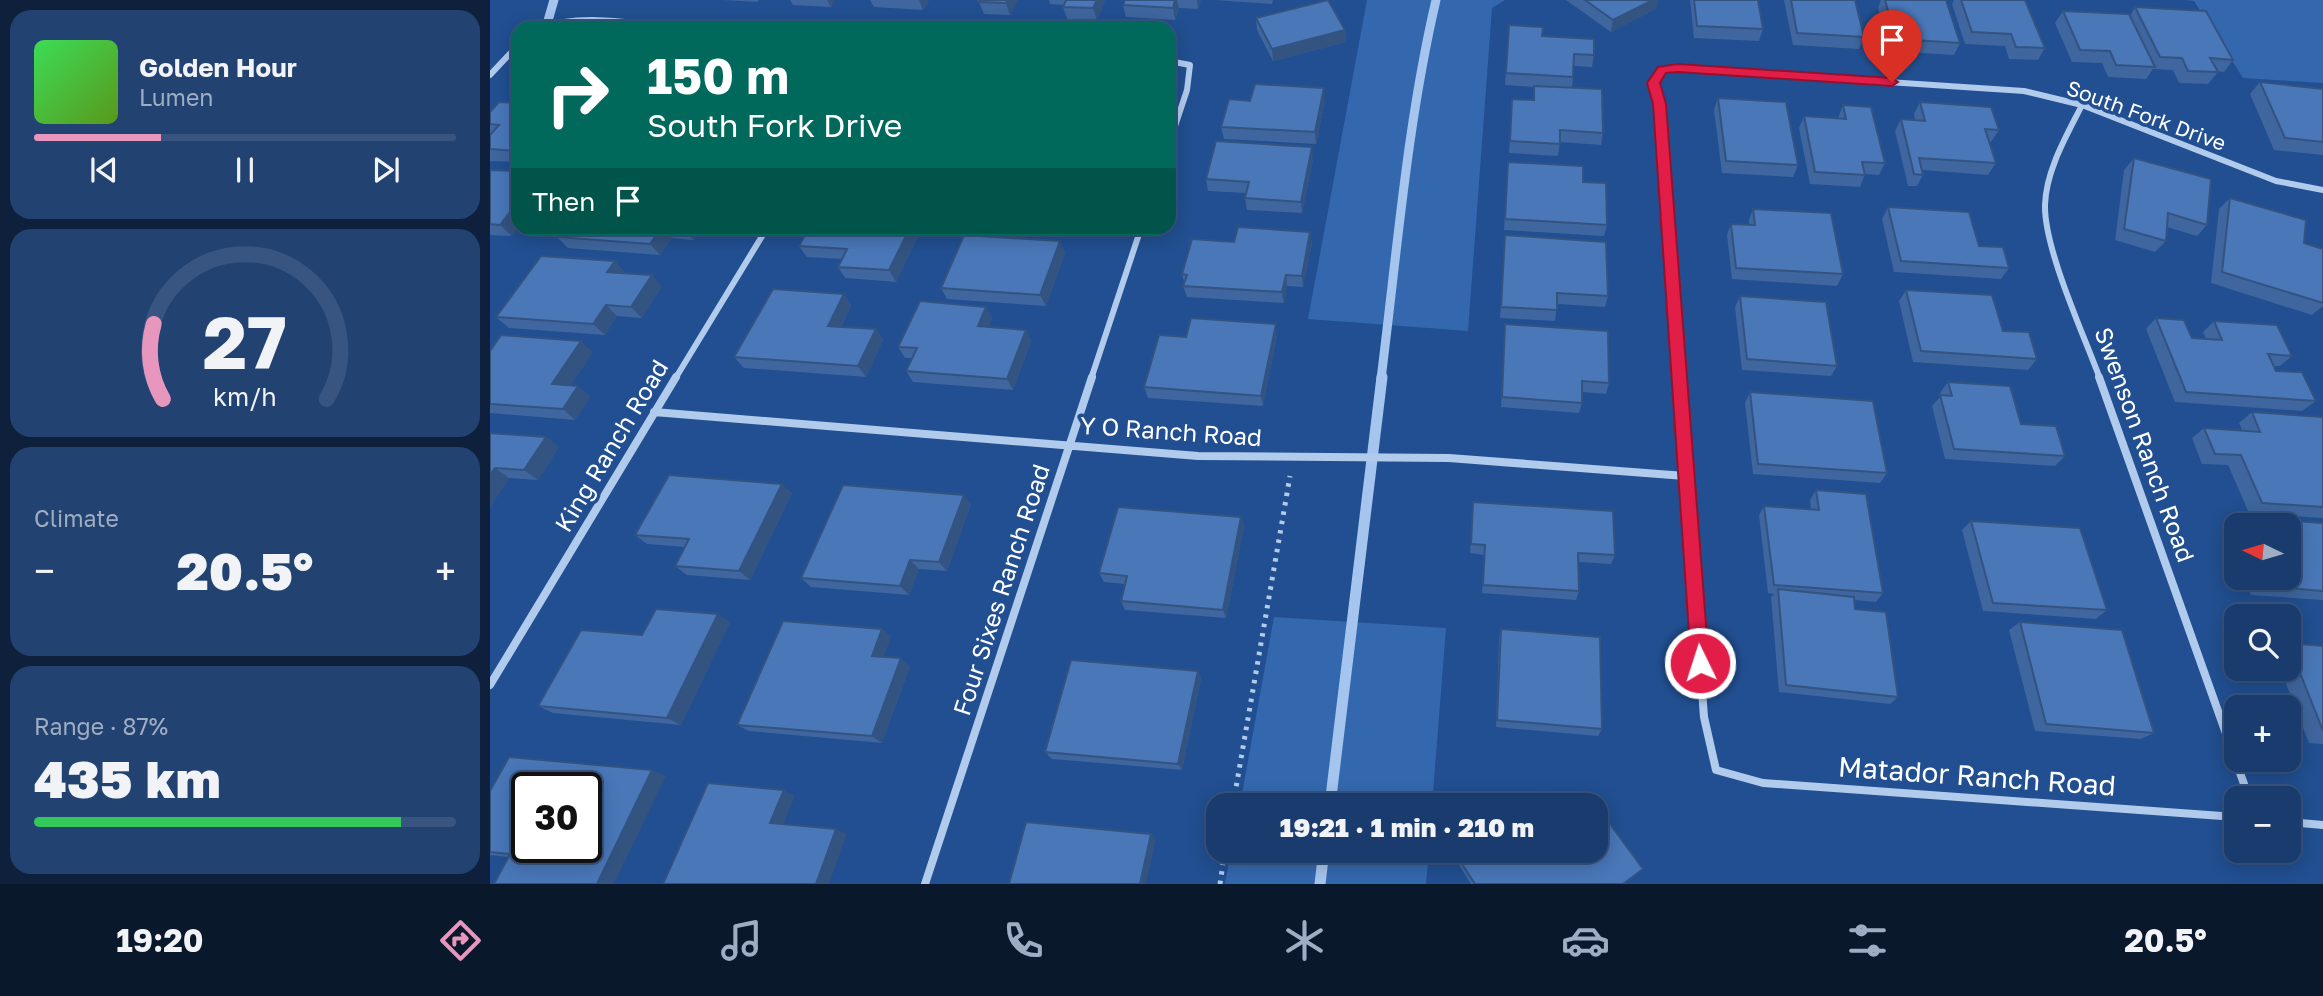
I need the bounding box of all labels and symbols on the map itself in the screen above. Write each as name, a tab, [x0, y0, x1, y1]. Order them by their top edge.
pin	[1862, 10, 1922, 82]
street label: South Fork Drive	[2063, 74, 2230, 156]
street label: Swenson Ranch Road	[2089, 323, 2201, 566]
street label: King Ranch Road	[548, 354, 674, 537]
street label: Y O Ranch Road	[1079, 410, 1263, 451]
street label: Four Sixes Ranch Road	[946, 460, 1055, 719]
north arrow	[2224, 513, 2301, 590]
position arrow	[1663, 626, 1737, 700]
street label: Matador Ranch Road	[1837, 749, 2117, 802]
speed limit sign: 30	[511, 772, 602, 863]

